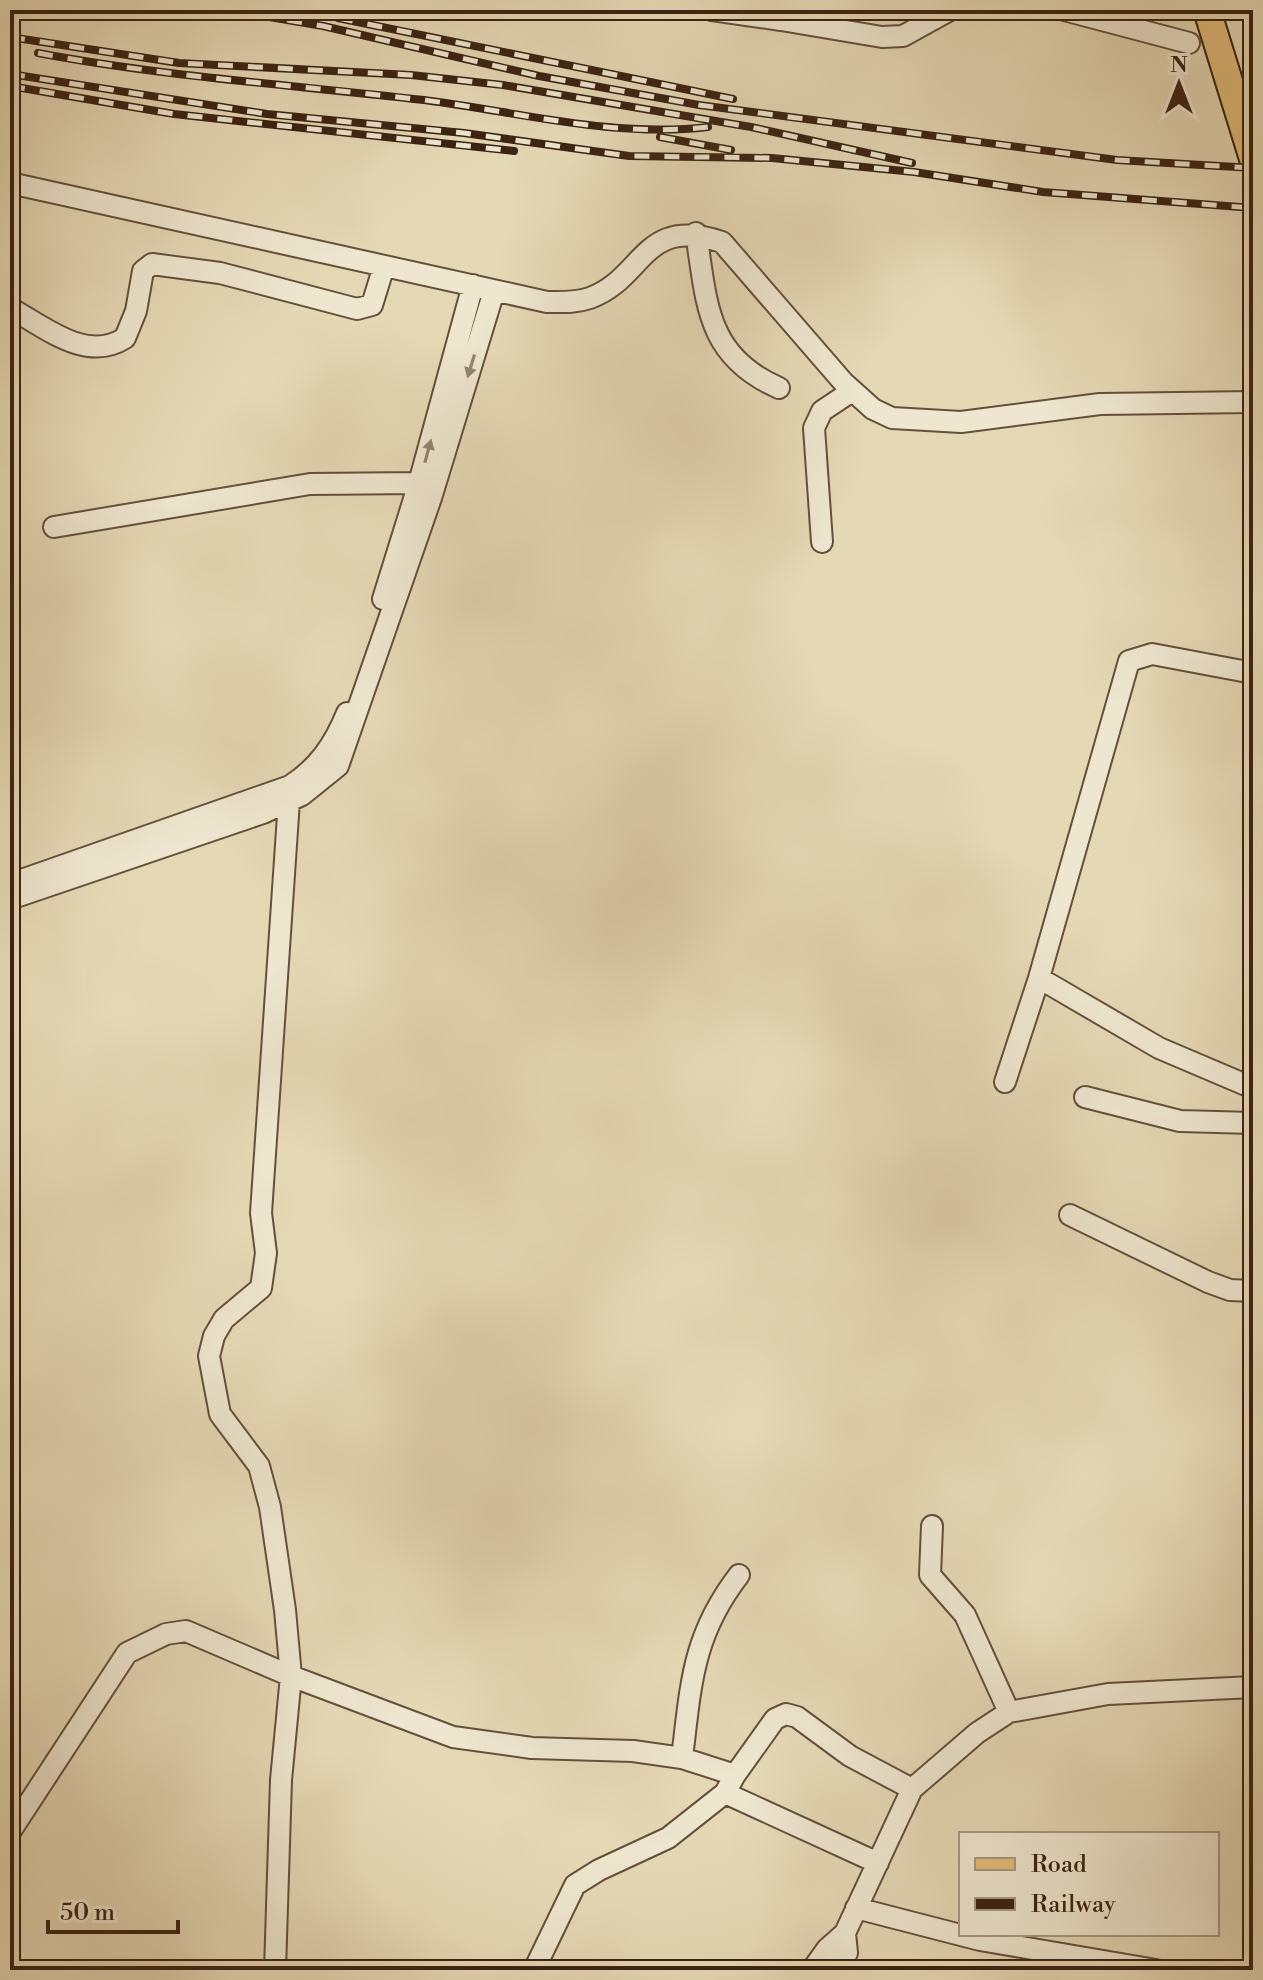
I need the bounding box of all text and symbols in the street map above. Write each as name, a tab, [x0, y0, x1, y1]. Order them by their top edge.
north arrow	[1139, 44, 1219, 124]
text: N	[1170, 52, 1188, 79]
one-way arrow	[464, 354, 477, 378]
one-way arrow	[423, 439, 435, 464]
legend	[959, 1832, 1219, 1936]
text: Road	[1031, 1850, 1087, 1880]
scale bar	[48, 1884, 178, 1934]
text: Railway	[1031, 1890, 1116, 1920]
text: 50 m	[60, 1898, 115, 1928]

